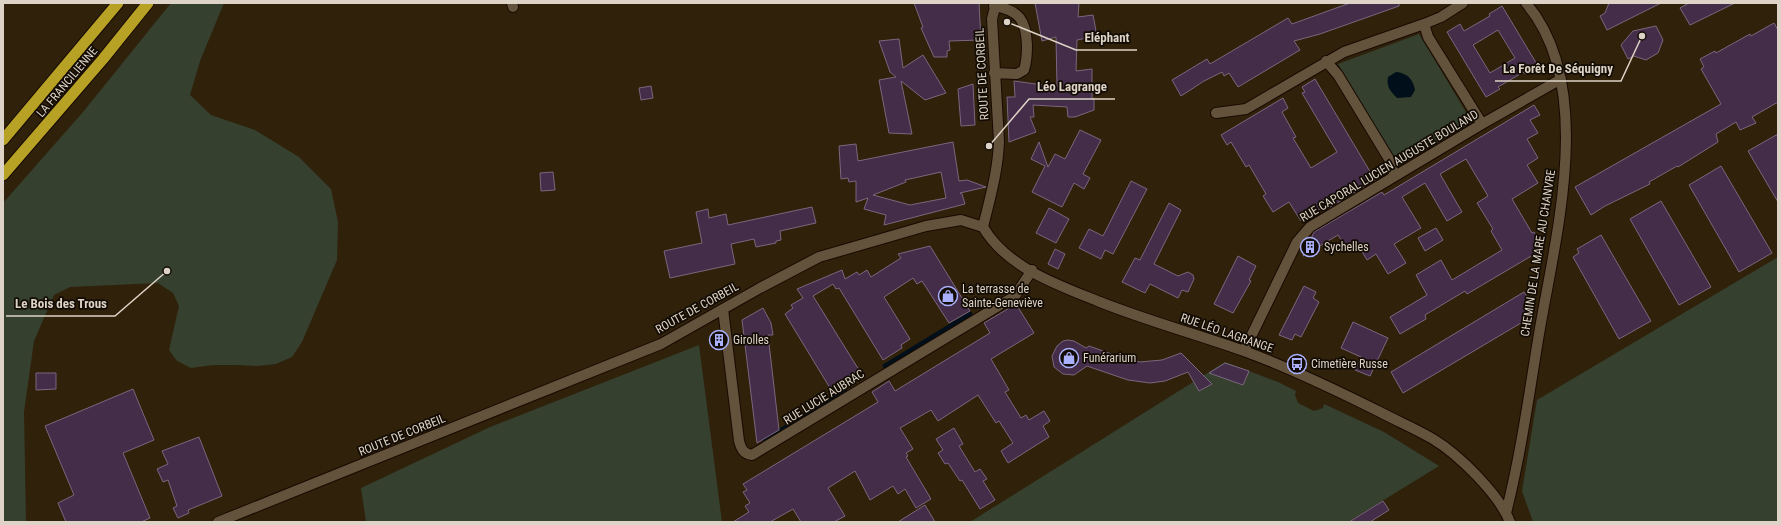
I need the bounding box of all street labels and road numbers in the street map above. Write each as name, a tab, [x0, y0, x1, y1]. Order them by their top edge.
street label: ROUTE DE CORBEIL	[973, 27, 991, 121]
street label: LA FRANCILIENNE	[34, 44, 100, 120]
street label: RUE CAPORAL LUCIEN AUGUSTE BOULAND	[1297, 107, 1481, 225]
street label: CHEMIN DE LA MARE AU CHANVRE	[1518, 169, 1558, 337]
street label: ROUTE DE CORBEIL	[653, 279, 741, 337]
street label: RUE LÉO LAGRANGE	[1179, 310, 1275, 355]
street label: RUE LUCIE AUBRAC	[781, 366, 867, 427]
street label: ROUTE DE CORBEIL	[357, 411, 448, 459]

